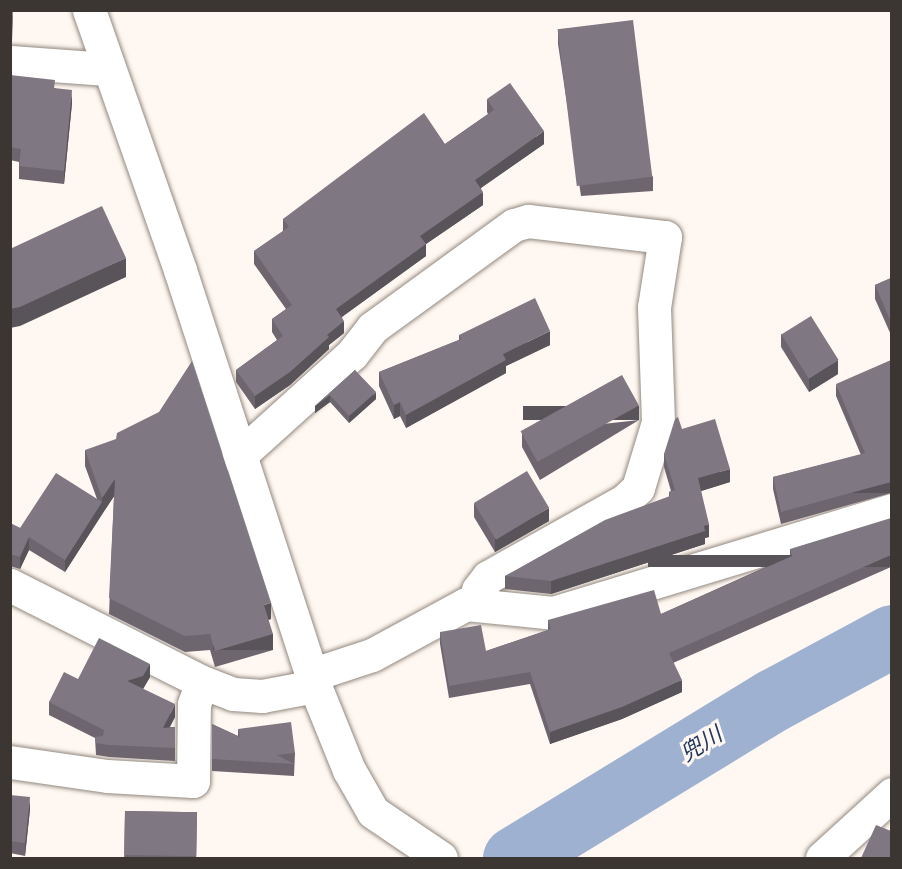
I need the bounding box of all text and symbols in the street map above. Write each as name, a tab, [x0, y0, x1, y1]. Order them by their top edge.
water label: 兜川	[675, 721, 727, 767]

